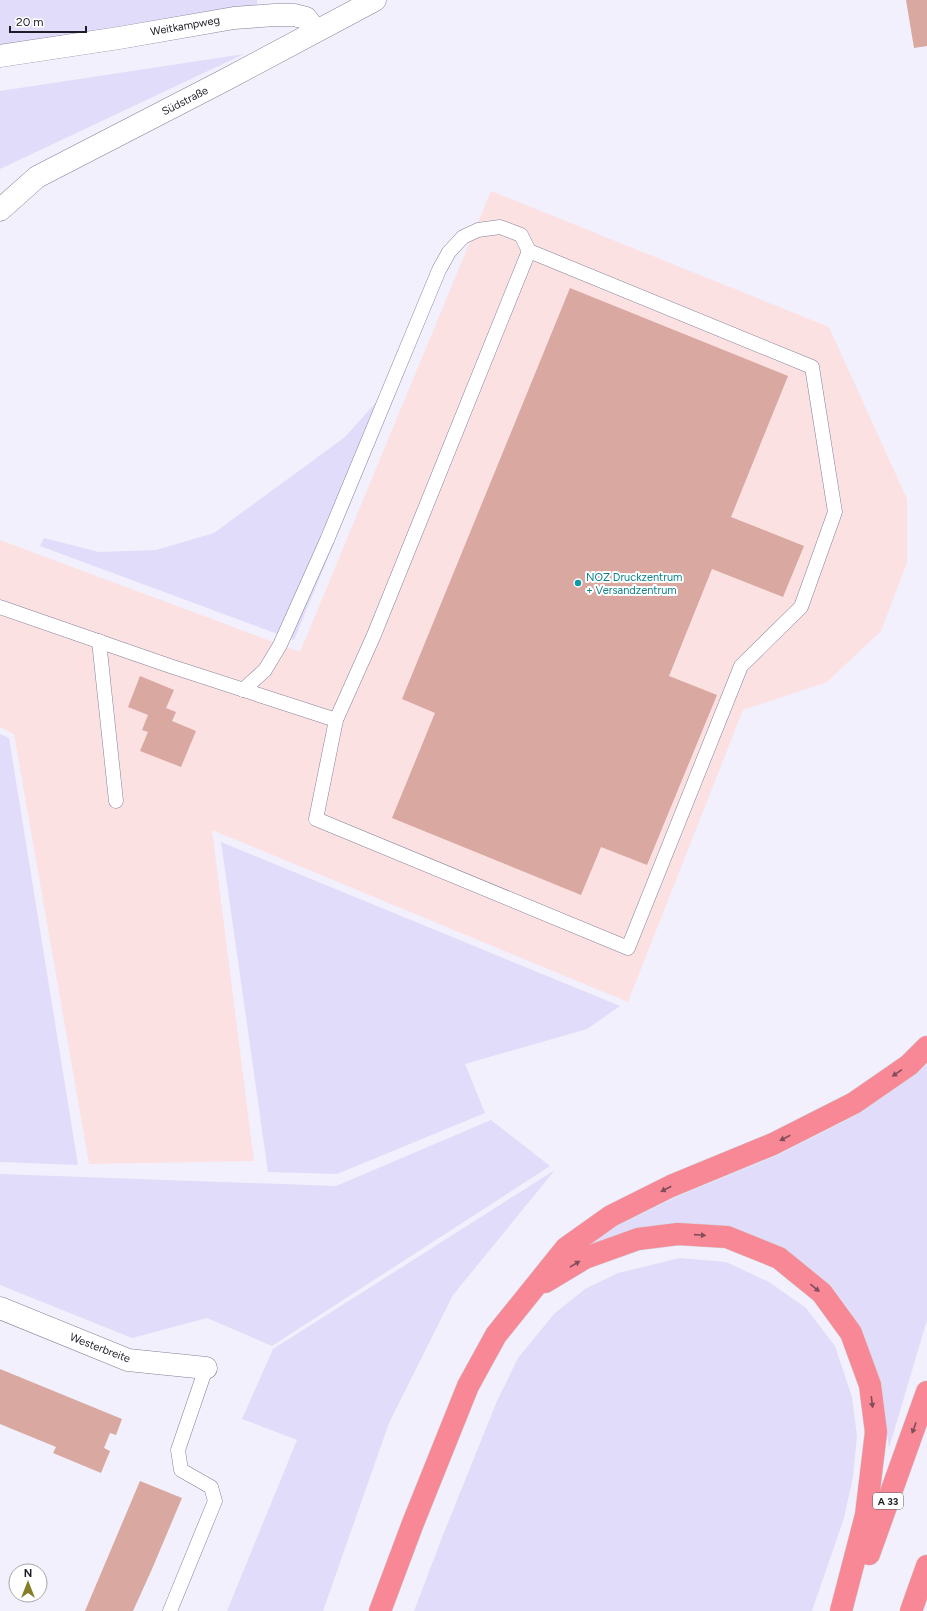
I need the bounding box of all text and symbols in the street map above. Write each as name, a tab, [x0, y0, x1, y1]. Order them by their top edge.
scale bar	[10, 8, 86, 34]
street label: Weitkampweg	[149, 13, 221, 39]
text: 20 m	[16, 15, 44, 29]
street label: Südstraße	[160, 84, 210, 118]
place label: NOZ Druckzentrum + Versandzentrum	[586, 571, 682, 597]
marker: NOZ Druckzentrum + Versandzentrum	[573, 578, 583, 588]
one-way arrow	[892, 1069, 903, 1077]
one-way arrow	[779, 1135, 791, 1141]
one-way arrow	[660, 1185, 671, 1192]
one-way arrow	[694, 1232, 706, 1239]
one-way arrow	[569, 1260, 581, 1267]
one-way arrow	[810, 1283, 821, 1292]
street label: Westerbreite	[68, 1330, 132, 1366]
one-way arrow	[869, 1396, 876, 1408]
one-way arrow	[910, 1423, 916, 1435]
road number: A 33	[873, 1493, 903, 1509]
north arrow	[8, 1563, 48, 1603]
text: N	[24, 1567, 32, 1580]

